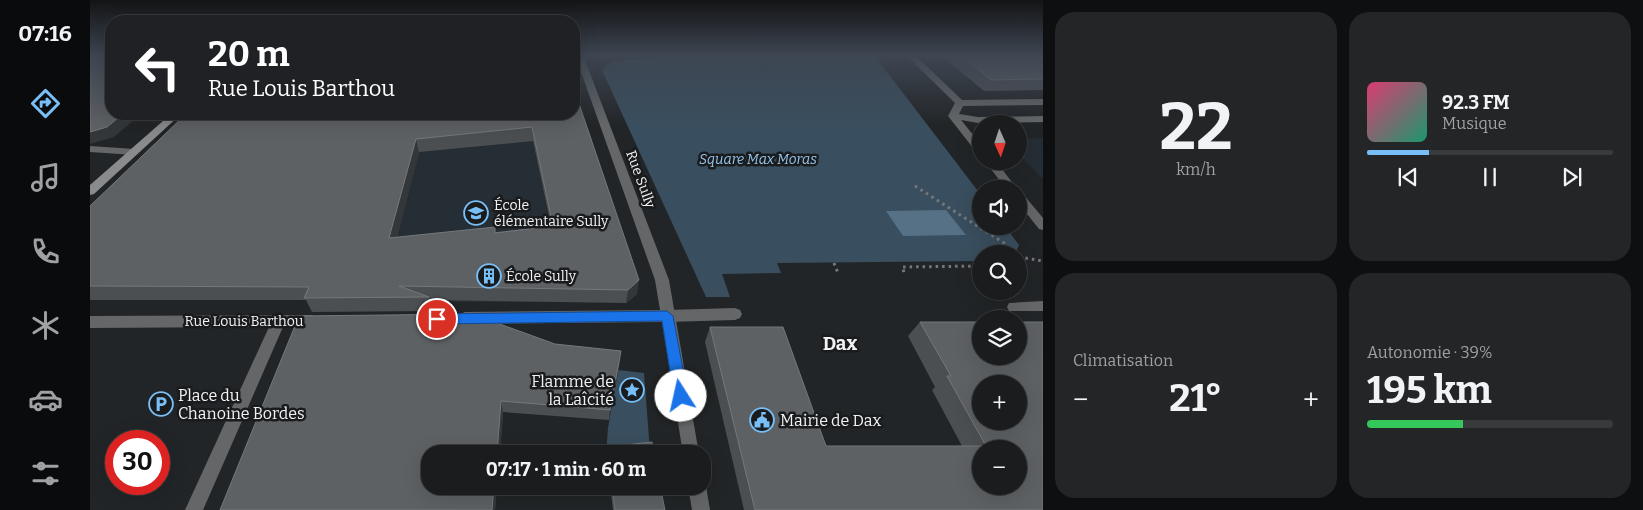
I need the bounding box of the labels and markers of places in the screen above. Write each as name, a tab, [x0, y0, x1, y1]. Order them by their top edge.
place label: École élémentaire Sully	[494, 196, 609, 230]
school or university icon: École élémentaire Sully	[463, 200, 489, 226]
building icon: École Sully	[476, 263, 502, 289]
place label: École Sully	[506, 267, 577, 285]
pin	[416, 298, 458, 340]
place label: Flamme de la Laîcité	[531, 372, 614, 409]
place icon: Flamme de la Laîcité	[619, 377, 645, 403]
place label: Place du Chanoine Bordes	[178, 386, 305, 423]
parking icon: Place du Chanoine Bordes	[148, 391, 174, 417]
public building icon: Mairie de Dax	[749, 407, 775, 433]
place label: Mairie de Dax	[780, 411, 881, 430]

